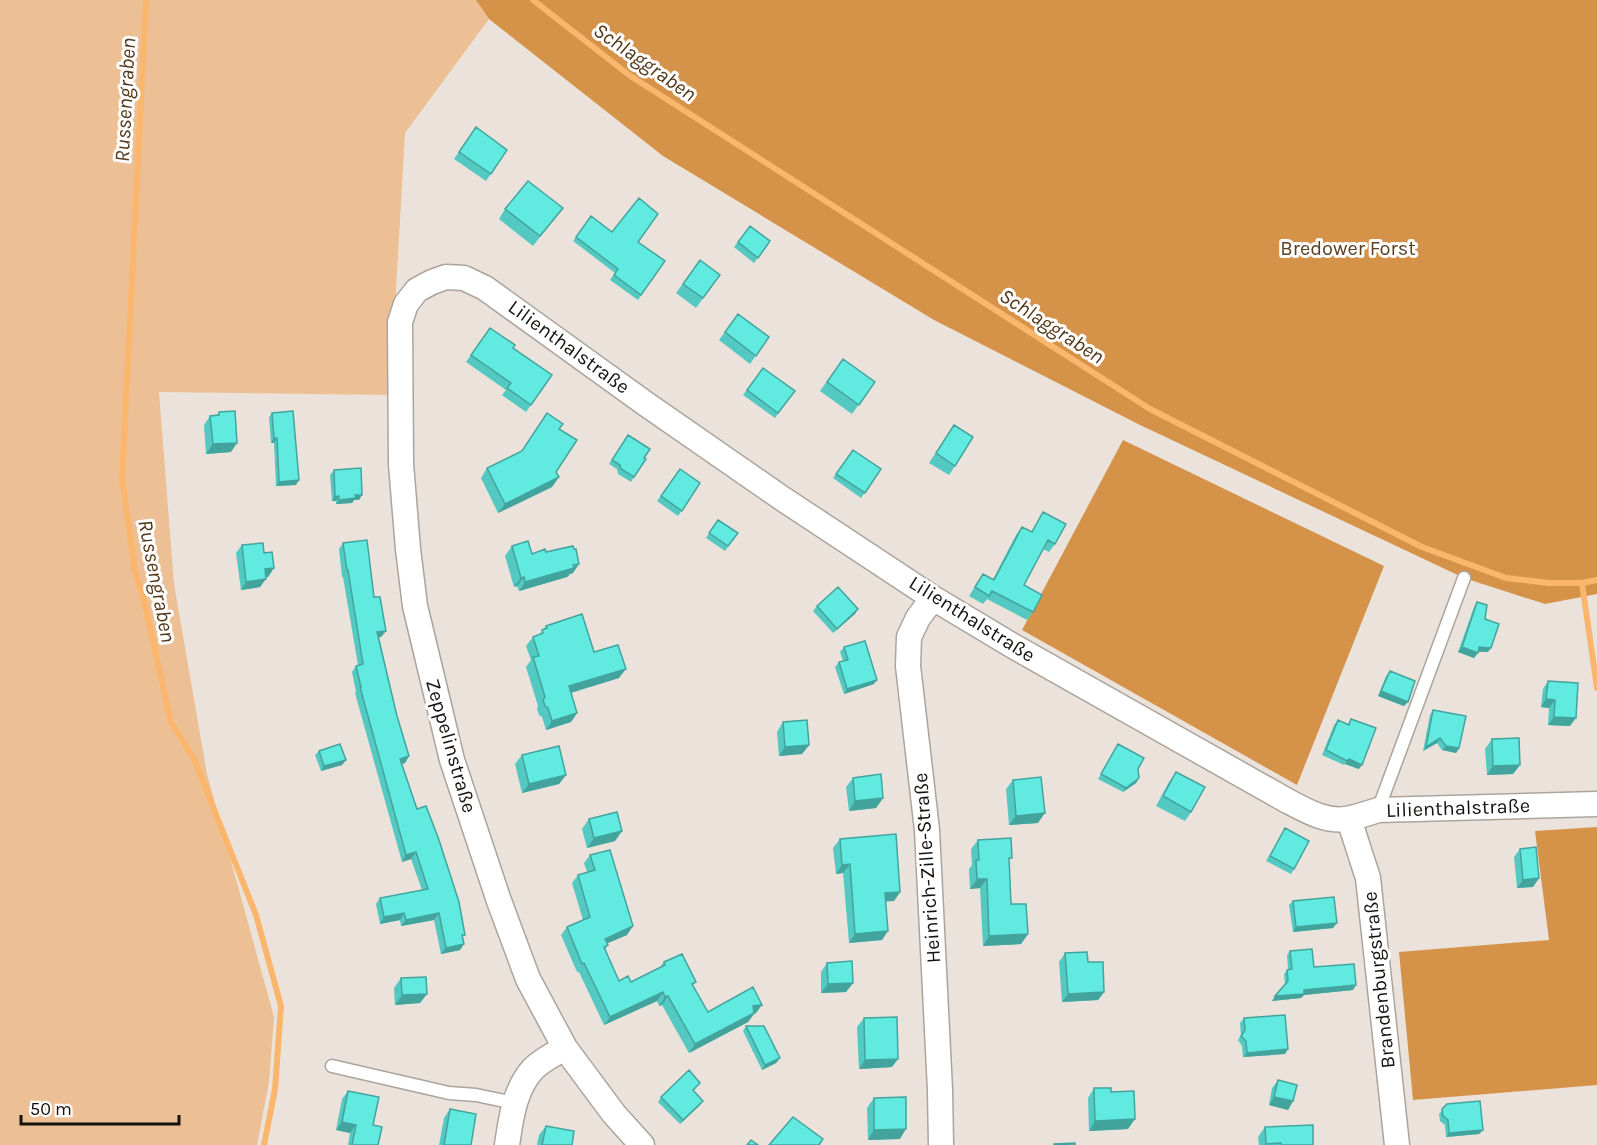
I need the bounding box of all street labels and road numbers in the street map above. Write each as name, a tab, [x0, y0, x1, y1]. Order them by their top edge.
street label: Lilienthalstraße	[504, 295, 634, 399]
street label: Lilienthalstraße	[905, 571, 1039, 667]
street label: Zeppelinstraße	[421, 676, 481, 816]
street label: Heinrich-Zille-Straße	[909, 772, 945, 964]
street label: Lilienthalstraße	[1386, 794, 1530, 822]
street label: Brandenburgstraße	[1358, 890, 1400, 1070]

